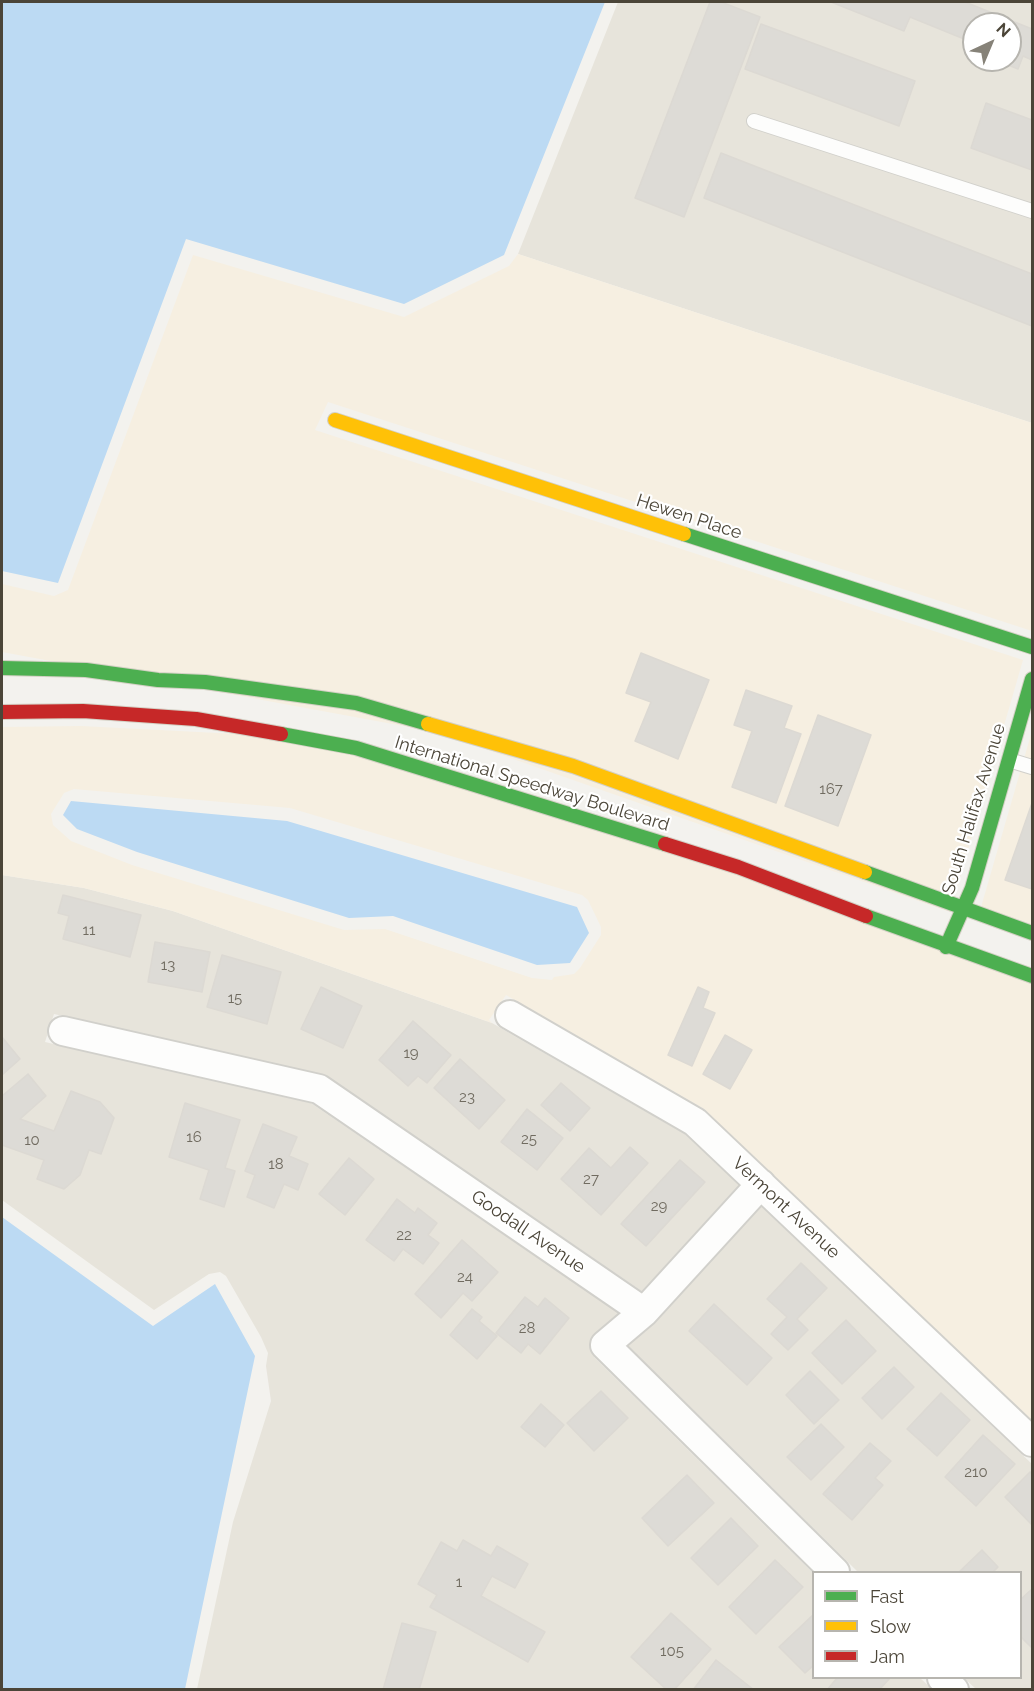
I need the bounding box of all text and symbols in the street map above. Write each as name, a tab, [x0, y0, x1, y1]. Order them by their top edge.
north arrow	[962, 12, 1022, 72]
text: N	[992, 19, 1014, 41]
street label: Hewen Place	[634, 490, 744, 544]
street label: South Halifax Avenue	[938, 721, 1010, 897]
street label: International Speedway Boulevard	[392, 732, 672, 836]
house number: 167	[819, 780, 843, 798]
house number: 11	[83, 921, 95, 939]
house number: 13	[161, 956, 175, 974]
house number: 15	[228, 989, 242, 1007]
house number: 19	[403, 1044, 419, 1062]
house number: 23	[459, 1088, 475, 1106]
house number: 16	[186, 1128, 202, 1146]
house number: 25	[521, 1130, 537, 1148]
house number: 10	[24, 1131, 40, 1149]
street label: Vermont Avenue	[728, 1153, 844, 1263]
house number: 18	[268, 1155, 284, 1173]
house number: 27	[583, 1170, 599, 1188]
street label: Goodall Avenue	[467, 1186, 589, 1278]
house number: 29	[651, 1197, 667, 1215]
house number: 22	[396, 1226, 412, 1244]
house number: 24	[457, 1268, 473, 1286]
house number: 28	[519, 1319, 535, 1337]
house number: 210	[964, 1463, 988, 1481]
legend	[812, 1571, 1022, 1679]
house number: 1	[456, 1573, 462, 1591]
text: Fast	[870, 1586, 904, 1607]
text: Slow	[870, 1616, 911, 1637]
house number: 105	[660, 1642, 684, 1660]
text: Jam	[870, 1646, 905, 1667]

